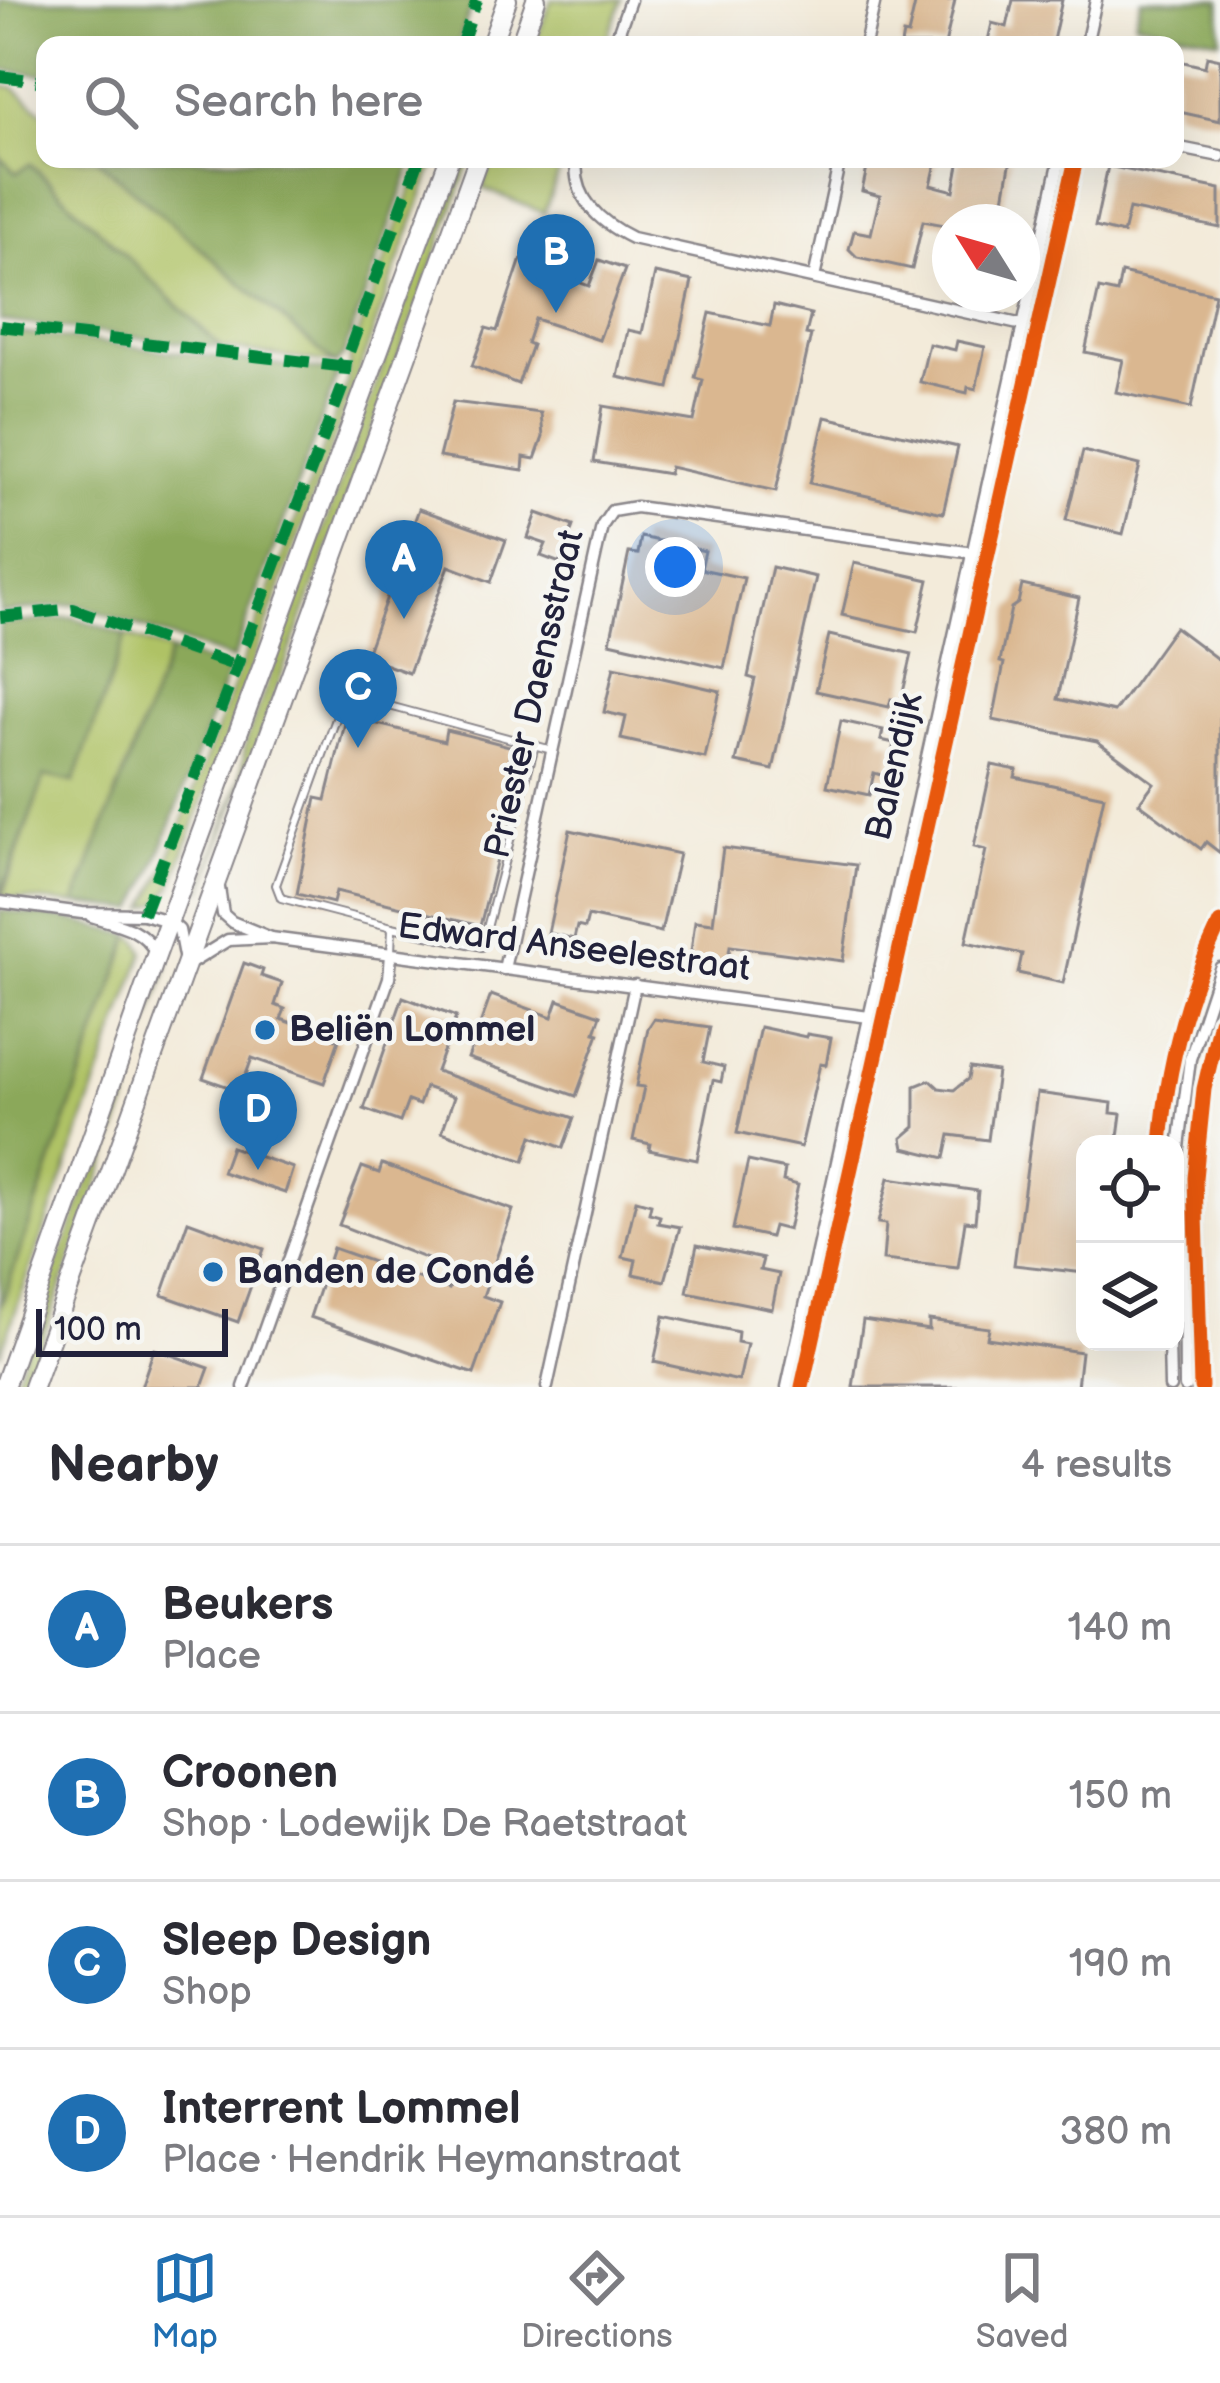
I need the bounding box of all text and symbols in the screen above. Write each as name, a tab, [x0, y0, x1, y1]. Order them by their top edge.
search box	[36, 36, 1184, 168]
icon: search	[78, 69, 144, 135]
text: Search here	[174, 75, 423, 130]
north arrow	[932, 204, 1040, 312]
pin: B	[517, 214, 595, 313]
pin: A	[365, 520, 443, 619]
street label: Priester Daensstraat	[476, 526, 594, 862]
your location	[645, 537, 705, 597]
pin: C	[319, 649, 397, 748]
street label: Balendijk	[857, 689, 933, 845]
street label: Edward Anseelestraat	[395, 905, 753, 991]
place label: Beliën Lommel	[289, 1009, 535, 1052]
marker: Beliën Lommel	[252, 1017, 278, 1043]
pin: D	[219, 1071, 297, 1170]
map controls	[1076, 1135, 1184, 1351]
button: locate	[1076, 1135, 1184, 1243]
button: layers	[1076, 1243, 1184, 1351]
place label: Banden de Condé	[237, 1251, 535, 1294]
marker: Banden de Condé	[200, 1259, 226, 1285]
scale bar	[36, 1303, 228, 1356]
text: 100 m	[54, 1310, 142, 1350]
text: Nearby	[48, 1435, 219, 1496]
text: 4 results	[1021, 1442, 1172, 1489]
text: Beukers	[162, 1578, 334, 1633]
text: A	[75, 1605, 99, 1652]
text: 140 m	[1067, 1605, 1172, 1652]
text: Place	[162, 1633, 261, 1680]
text: Croonen	[162, 1746, 338, 1801]
text: B	[73, 1773, 101, 1820]
text: 150 m	[1069, 1773, 1172, 1820]
text: Shop · Lodewijk De Raetstraat	[162, 1801, 687, 1848]
text: Sleep Design	[162, 1914, 431, 1969]
text: C	[73, 1941, 101, 1988]
text: 190 m	[1069, 1941, 1172, 1988]
text: Shop	[162, 1969, 252, 2016]
text: Interrent Lommel	[162, 2082, 520, 2137]
text: D	[73, 2109, 101, 2156]
text: 380 m	[1060, 2109, 1172, 2156]
text: Place · Hendrik Heymanstraat	[162, 2137, 681, 2184]
tab: Map	[152, 2245, 218, 2357]
tab: Directions	[521, 2245, 673, 2357]
tab: Saved	[976, 2245, 1068, 2357]

